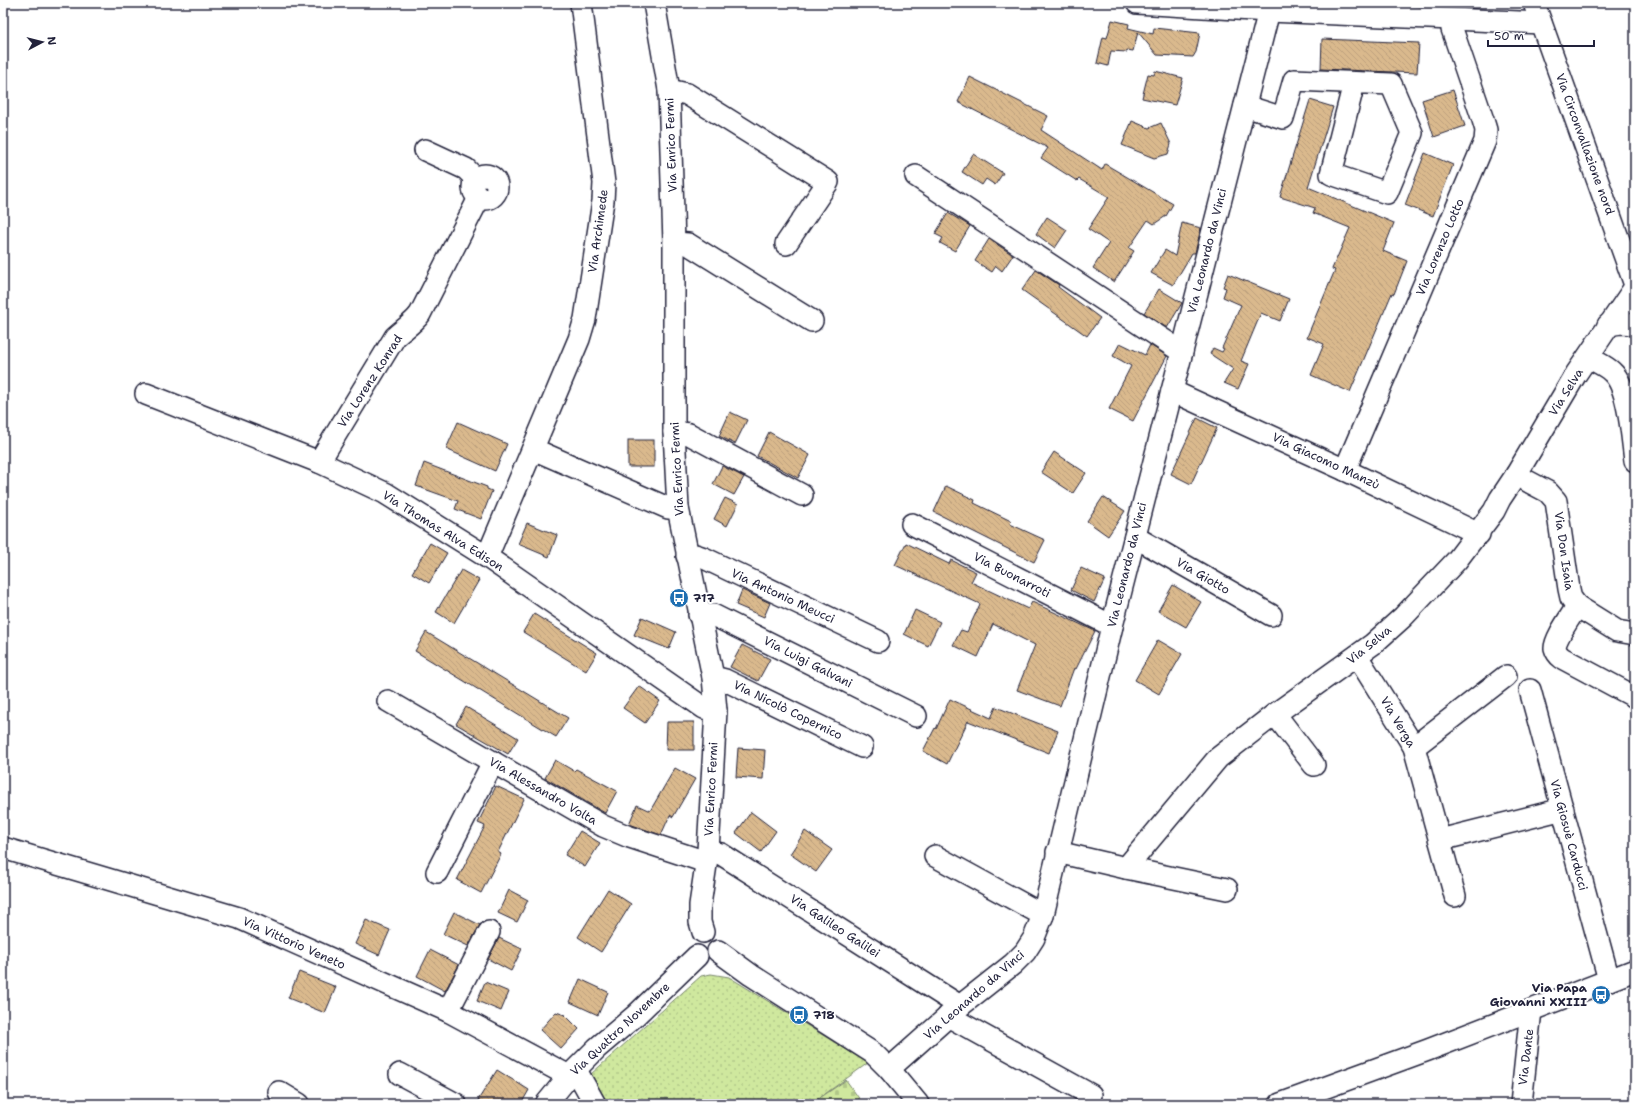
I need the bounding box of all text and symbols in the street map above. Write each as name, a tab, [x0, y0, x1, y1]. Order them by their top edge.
north arrow	[22, 22, 62, 62]
scale bar	[1488, 22, 1594, 48]
text: 50 m	[1494, 28, 1524, 44]
text: N	[43, 36, 59, 46]
street label: Via Circonvallazione nord	[1552, 71, 1618, 217]
street label: Via Enrico Fermi	[661, 97, 681, 193]
street label: Via Leonardo da Vinci	[1184, 187, 1230, 315]
street label: Via Archimede	[584, 188, 612, 274]
street label: Via Lorenzo Lotto	[1412, 196, 1468, 298]
street label: Via Lorenz Konrad	[334, 331, 406, 431]
street label: Via Selva	[1545, 365, 1587, 419]
street label: Via Enrico Fermi	[667, 421, 687, 517]
street label: Via Giacomo Manzù	[1270, 429, 1383, 493]
street label: Via Thomas Alva Edison	[379, 487, 507, 575]
street label: Via Leonardo da Vinci	[1104, 501, 1150, 629]
street label: Via Don Isaia	[1551, 510, 1578, 592]
street label: Via Buonarroti	[971, 549, 1053, 601]
street label: Via Giotto	[1173, 554, 1233, 598]
street label: Via Antonio Meucci	[729, 565, 837, 627]
bus stop icon: 717	[668, 587, 690, 609]
place label: 717	[693, 590, 715, 606]
street label: Via Selva	[1343, 622, 1395, 668]
street label: Via Luigi Galvani	[761, 633, 855, 691]
street label: Via Nicolò Copernico	[731, 677, 845, 743]
street label: Via Verga	[1377, 694, 1420, 751]
street label: Via Enrico Fermi	[701, 741, 721, 837]
street label: Via Alessandro Volta	[486, 754, 600, 829]
street label: Via Giosuè Carducci	[1546, 778, 1592, 892]
street label: Via Galileo Galilei	[787, 891, 883, 961]
street label: Via Vittorio Veneto	[240, 913, 348, 973]
street label: Via Leonardo da Vinci	[920, 947, 1028, 1043]
street label: Via Quattro Novembre	[567, 979, 673, 1079]
place label: Via Papa Giovanni XXIII	[1490, 980, 1588, 1010]
bus stop icon: Via Papa Giovanni XXIII	[1590, 984, 1612, 1006]
bus stop icon: 718	[788, 1004, 810, 1026]
place label: 718	[813, 1007, 835, 1023]
street label: Via Dante	[1515, 1028, 1537, 1086]

